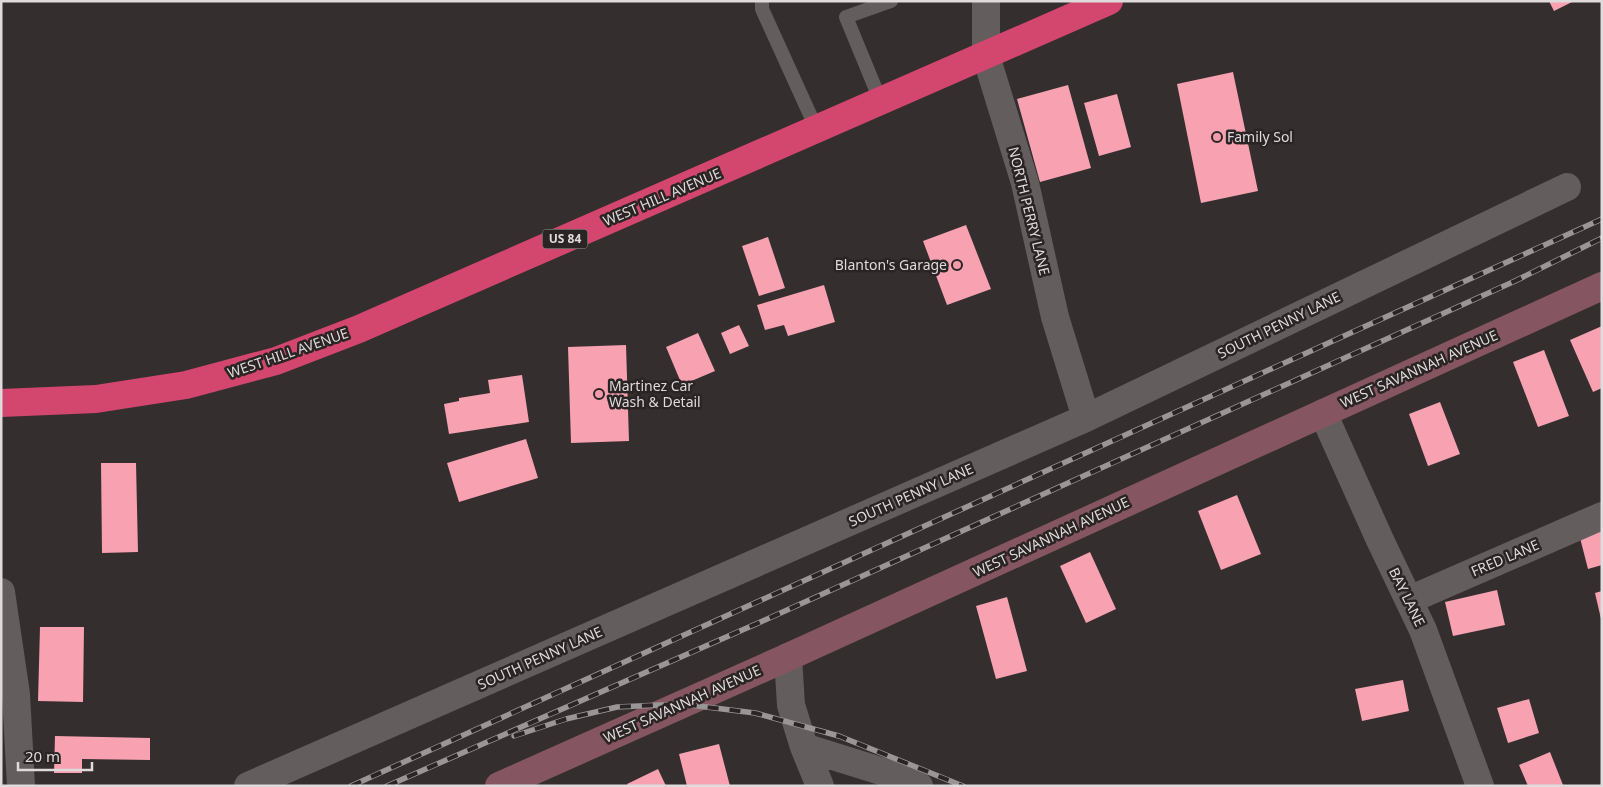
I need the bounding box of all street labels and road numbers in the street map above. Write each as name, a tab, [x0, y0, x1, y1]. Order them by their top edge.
street label: NORTH PERRY LANE	[1004, 145, 1055, 277]
street label: WEST HILL AVENUE	[600, 163, 724, 230]
road number: US 84	[542, 230, 588, 248]
street label: SOUTH PENNY LANE	[1214, 287, 1343, 363]
street label: WEST HILL AVENUE	[225, 323, 351, 382]
street label: WEST SAVANNAH AVENUE	[1337, 325, 1500, 412]
street label: SOUTH PENNY LANE	[846, 459, 976, 531]
street label: WEST SAVANNAH AVENUE	[970, 492, 1132, 581]
street label: FRED LANE	[1468, 535, 1542, 580]
street label: BAY LANE	[1385, 564, 1430, 629]
street label: SOUTH PENNY LANE	[475, 622, 605, 694]
street label: WEST SAVANNAH AVENUE	[600, 660, 763, 747]

